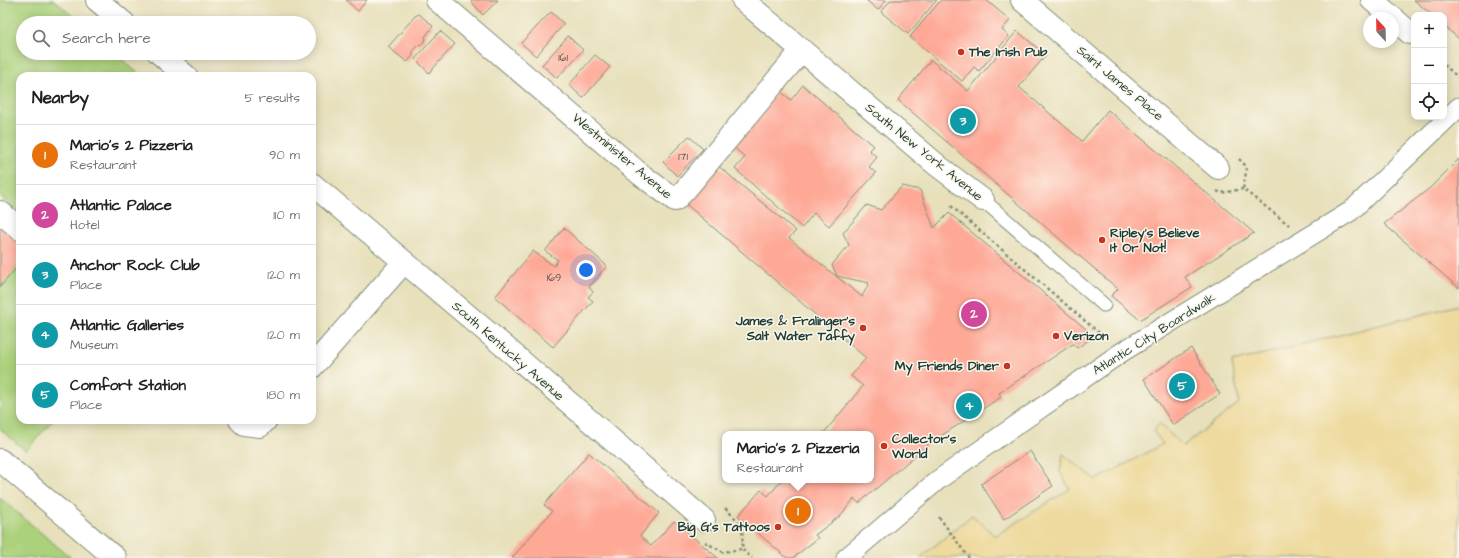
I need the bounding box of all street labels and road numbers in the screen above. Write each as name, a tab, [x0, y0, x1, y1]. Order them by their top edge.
street label: Saint James Place	[1073, 41, 1167, 125]
street label: South New York Avenue	[861, 99, 987, 205]
street label: Westminister Avenue	[568, 109, 676, 203]
street label: Atlantic City Boardwalk	[1089, 289, 1220, 380]
street label: South Kentucky Avenue	[447, 297, 568, 406]

